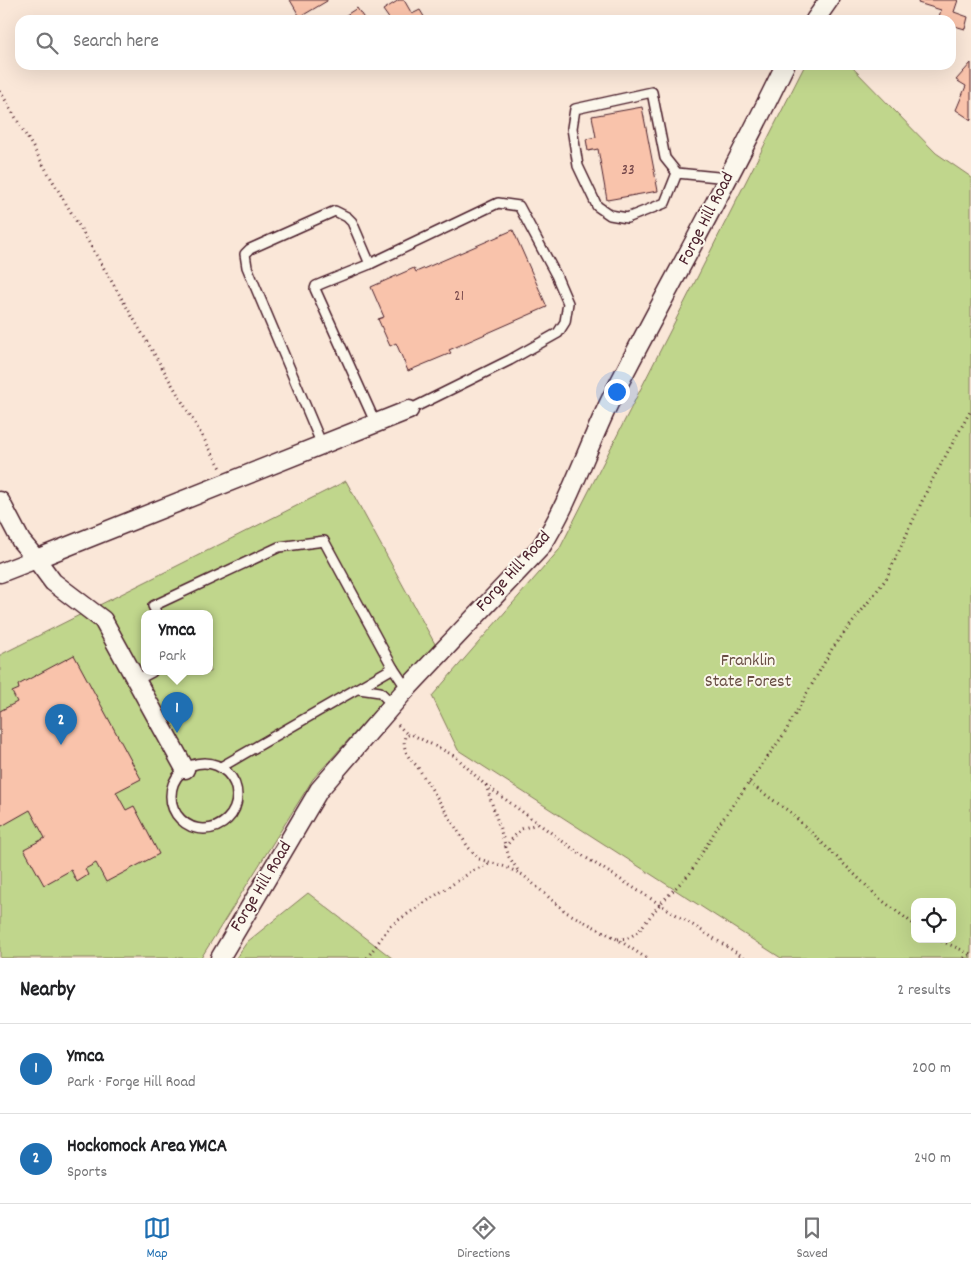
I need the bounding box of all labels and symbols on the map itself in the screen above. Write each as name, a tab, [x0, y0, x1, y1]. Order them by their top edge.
house number: 33	[621, 160, 635, 182]
street label: Forge Hill Road	[673, 168, 741, 270]
house number: 21	[454, 286, 464, 308]
your location	[604, 379, 630, 405]
street label: Forge Hill Road	[471, 526, 557, 618]
park label: Franklin State Forest	[705, 649, 792, 695]
pin: 1	[161, 692, 193, 733]
pin: 2	[45, 704, 77, 745]
street label: Forge Hill Road	[225, 837, 299, 937]

